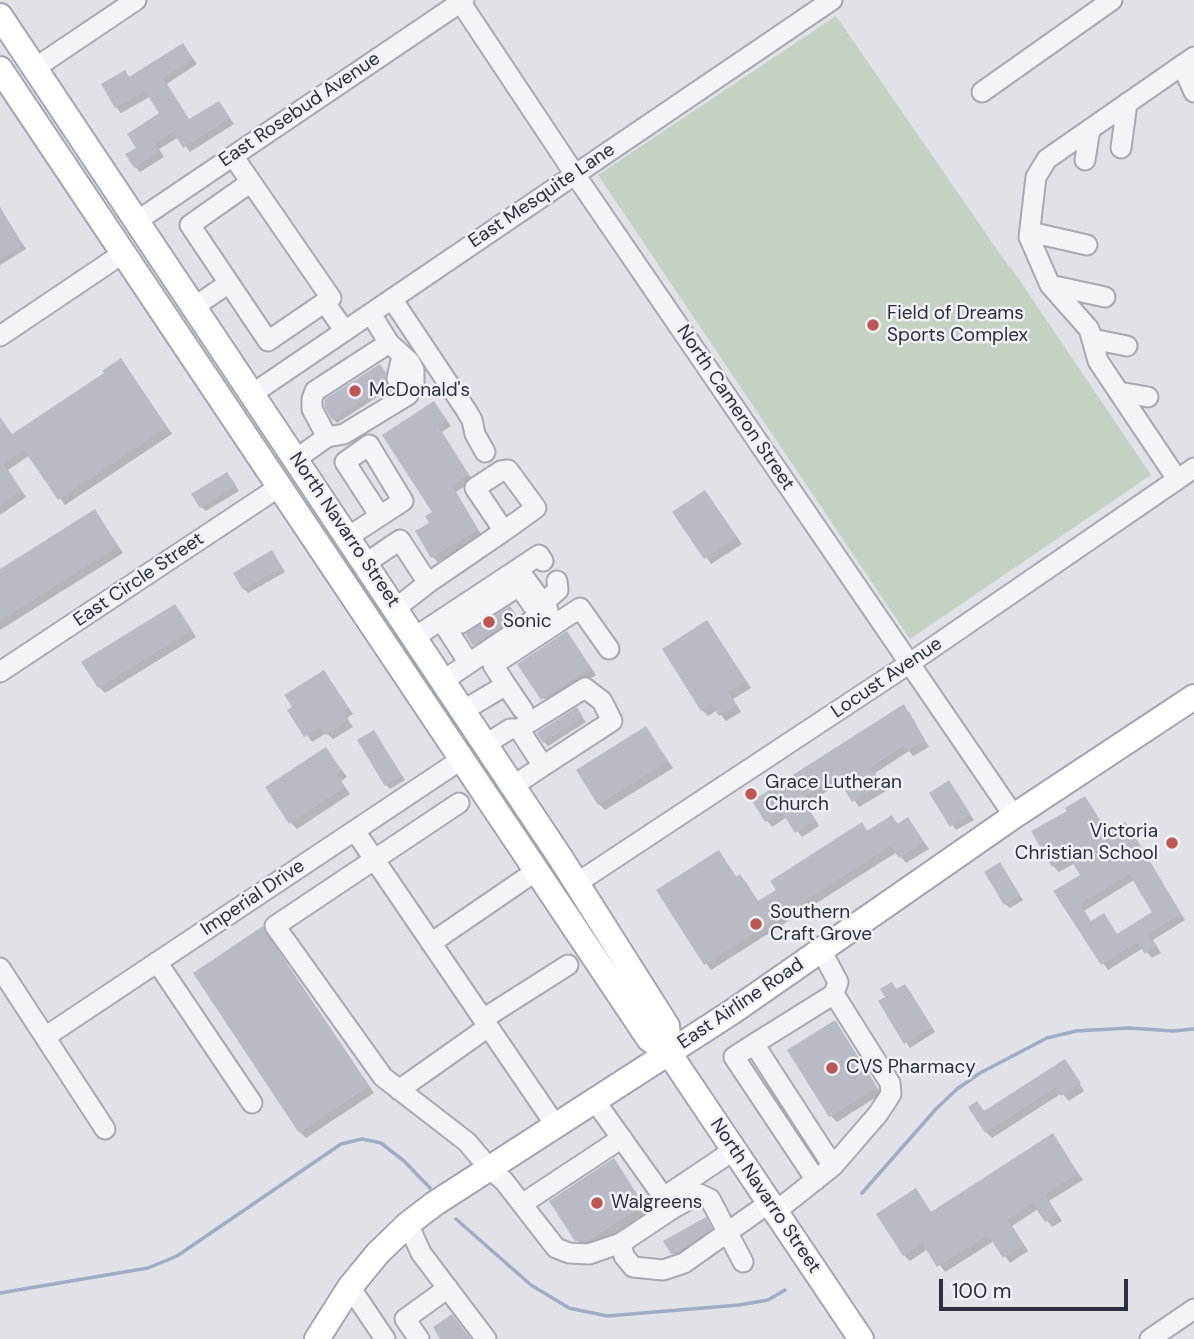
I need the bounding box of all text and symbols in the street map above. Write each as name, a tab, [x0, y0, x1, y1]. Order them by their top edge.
street label: East Rosebud Avenue	[215, 48, 385, 172]
street label: East Mesquite Lane	[465, 139, 619, 253]
place label: Field of Dreams Sports Complex	[887, 303, 1028, 347]
marker: Field of Dreams Sports Complex	[865, 317, 881, 333]
street label: North Cameron Street	[671, 321, 799, 495]
place label: McDonald's	[369, 380, 470, 402]
marker: McDonald's	[347, 383, 363, 399]
street label: North Navarro Street	[284, 448, 404, 612]
street label: East Circle Street	[69, 528, 209, 632]
place label: Sonic	[503, 611, 552, 633]
marker: Sonic	[481, 614, 497, 630]
street label: Locust Avenue	[827, 633, 947, 723]
place label: Grace Lutheran Church	[765, 772, 902, 816]
marker: Grace Lutheran Church	[743, 786, 759, 802]
place label: Victoria Christian School	[1015, 821, 1158, 865]
marker: Victoria Christian School	[1164, 835, 1180, 851]
street label: Imperial Drive	[197, 855, 309, 941]
place label: Southern Craft Grove	[770, 902, 872, 946]
marker: Southern Craft Grove	[748, 916, 764, 932]
street label: East Airline Road	[674, 954, 808, 1054]
place label: CVS Pharmacy	[846, 1057, 976, 1079]
marker: CVS Pharmacy	[824, 1060, 840, 1076]
street label: North Navarro Street	[705, 1114, 825, 1278]
place label: Walgreens	[611, 1192, 702, 1214]
marker: Walgreens	[589, 1195, 605, 1211]
scale bar	[942, 1266, 1131, 1310]
text: 100 m	[952, 1277, 1012, 1305]

